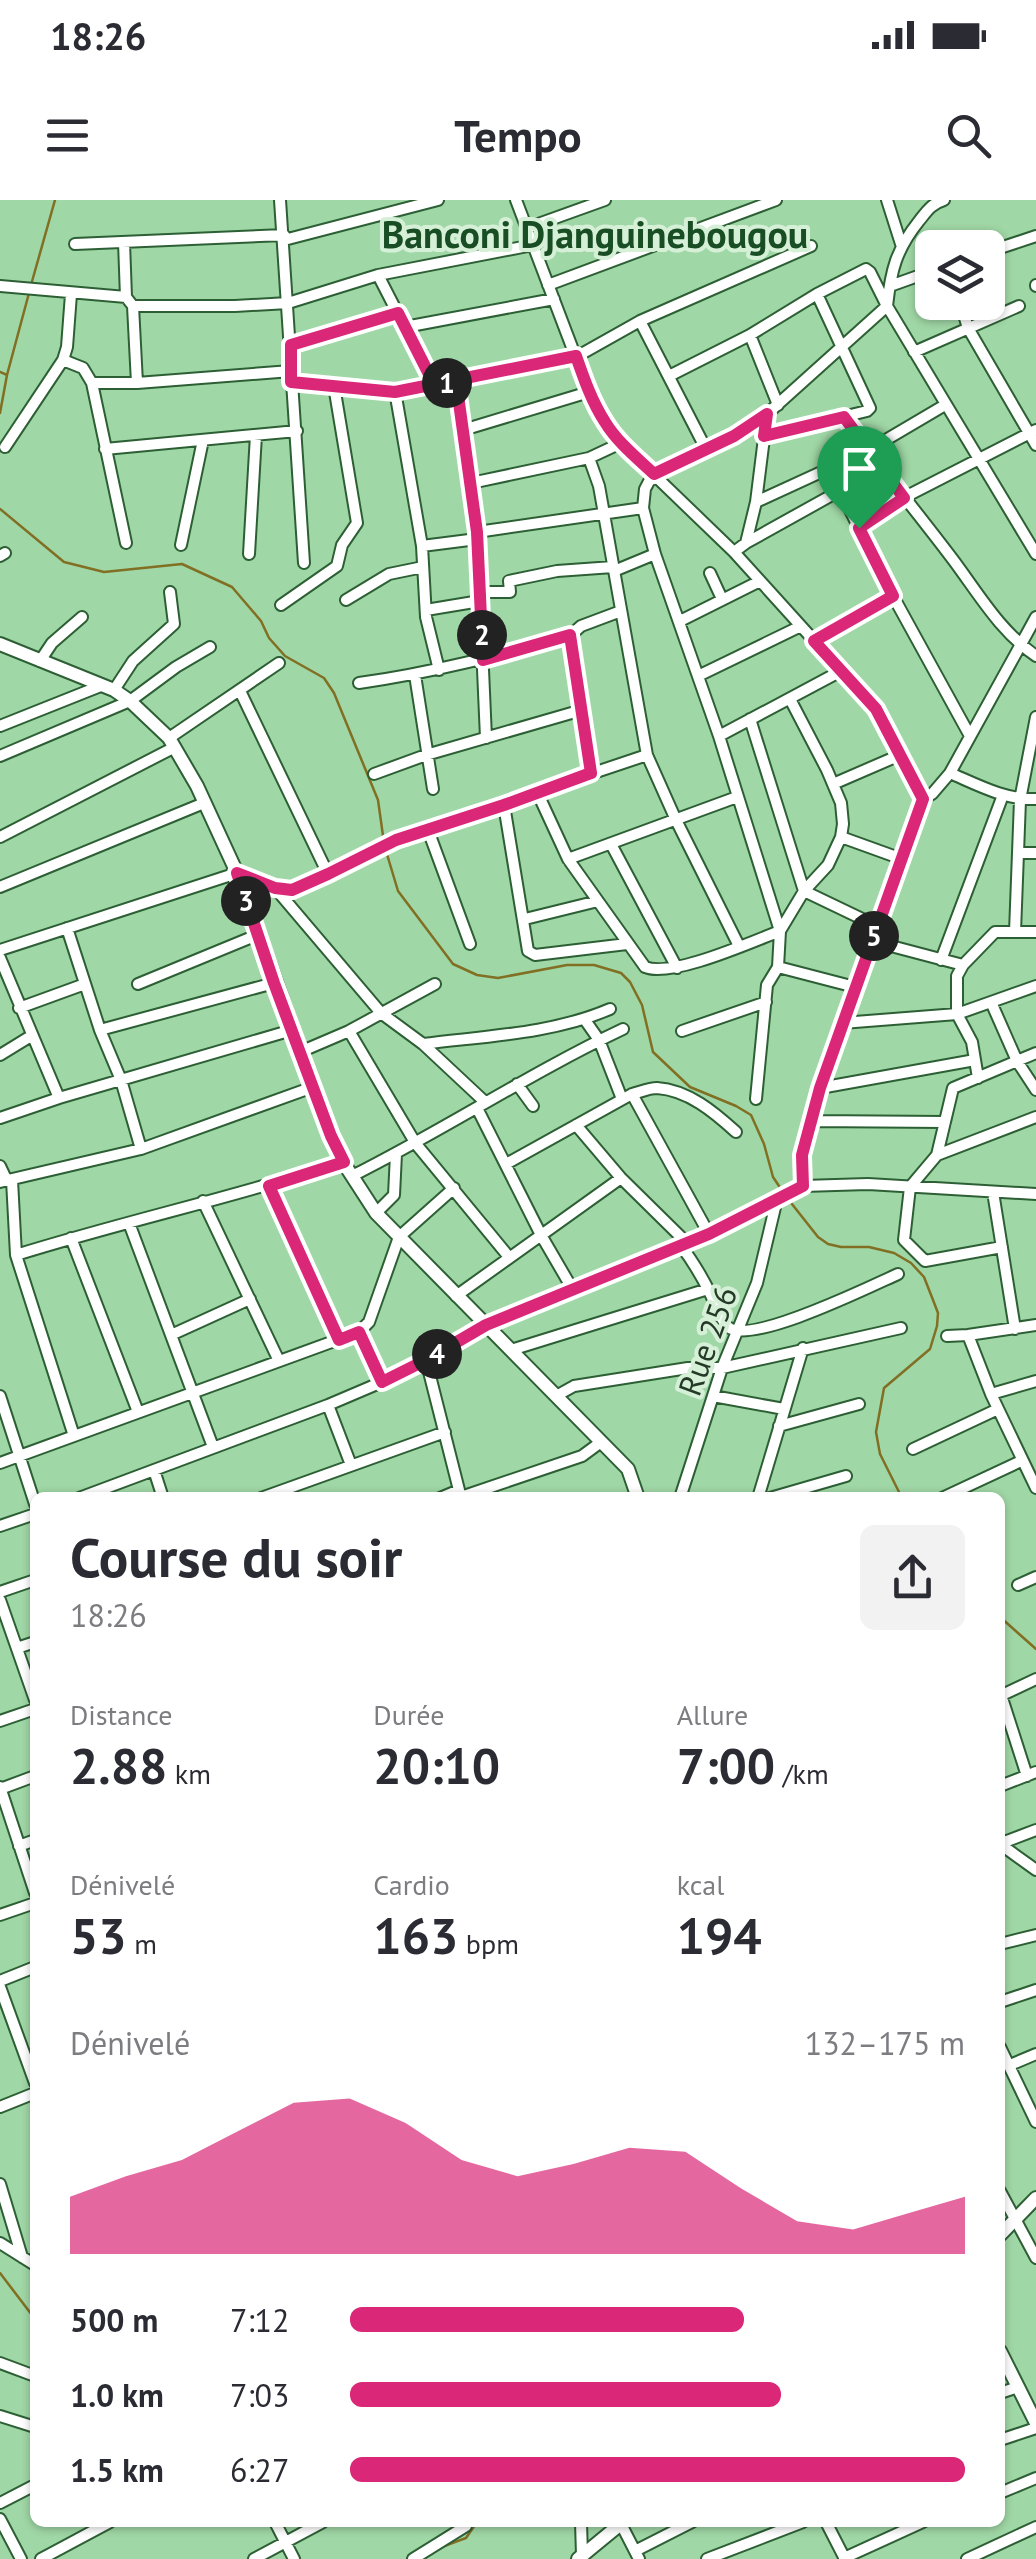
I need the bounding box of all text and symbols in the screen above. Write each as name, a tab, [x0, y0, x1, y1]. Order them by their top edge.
text: 18:26	[50, 11, 146, 60]
text: Tempo	[454, 106, 582, 164]
icon: menu	[40, 108, 95, 163]
icon: search	[941, 108, 996, 163]
district label: Banconi Djanguinebougou	[382, 209, 808, 258]
map controls	[915, 230, 1005, 320]
button: layers	[915, 230, 1005, 320]
pin: 1	[422, 358, 472, 408]
text: 1	[439, 364, 455, 401]
pin	[817, 426, 902, 529]
icon: arrive	[832, 441, 887, 496]
pin: 2	[457, 610, 507, 660]
text: 2	[474, 616, 490, 653]
pin: 3	[221, 876, 271, 926]
text: 3	[238, 882, 254, 919]
pin: 5	[849, 911, 899, 961]
text: 5	[866, 917, 882, 954]
street label: Rue 256	[668, 1280, 746, 1401]
pin: 4	[412, 1329, 462, 1379]
text: 4	[429, 1335, 445, 1372]
text: Course du soir	[70, 1521, 402, 1592]
button: share	[860, 1525, 965, 1630]
text: 18:26	[70, 1594, 147, 1636]
text: Distance	[70, 1696, 173, 1733]
text: Durée	[373, 1696, 444, 1733]
text: Allure	[677, 1696, 748, 1733]
text: 2.88	[70, 1733, 167, 1798]
text: 20:10	[373, 1733, 500, 1798]
text: 7:00	[677, 1733, 775, 1798]
text: km	[167, 1755, 211, 1792]
text: /km	[775, 1755, 829, 1792]
text: Dénivelé	[70, 1866, 175, 1903]
text: Cardio	[373, 1866, 450, 1903]
text: kcal	[677, 1866, 724, 1903]
text: 53	[70, 1903, 127, 1968]
text: 163	[373, 1903, 458, 1968]
text: 194	[677, 1903, 762, 1968]
text: m	[127, 1925, 157, 1962]
text: bpm	[458, 1925, 519, 1962]
text: Dénivelé	[70, 2022, 190, 2064]
text: 132–175 m	[805, 2022, 965, 2064]
text: 500 m	[70, 2299, 158, 2341]
text: 7:12	[230, 2299, 289, 2341]
text: 1.0 km	[70, 2374, 164, 2416]
text: 7:03	[230, 2374, 289, 2416]
text: 1.5 km	[70, 2449, 164, 2491]
text: 6:27	[230, 2449, 289, 2491]

